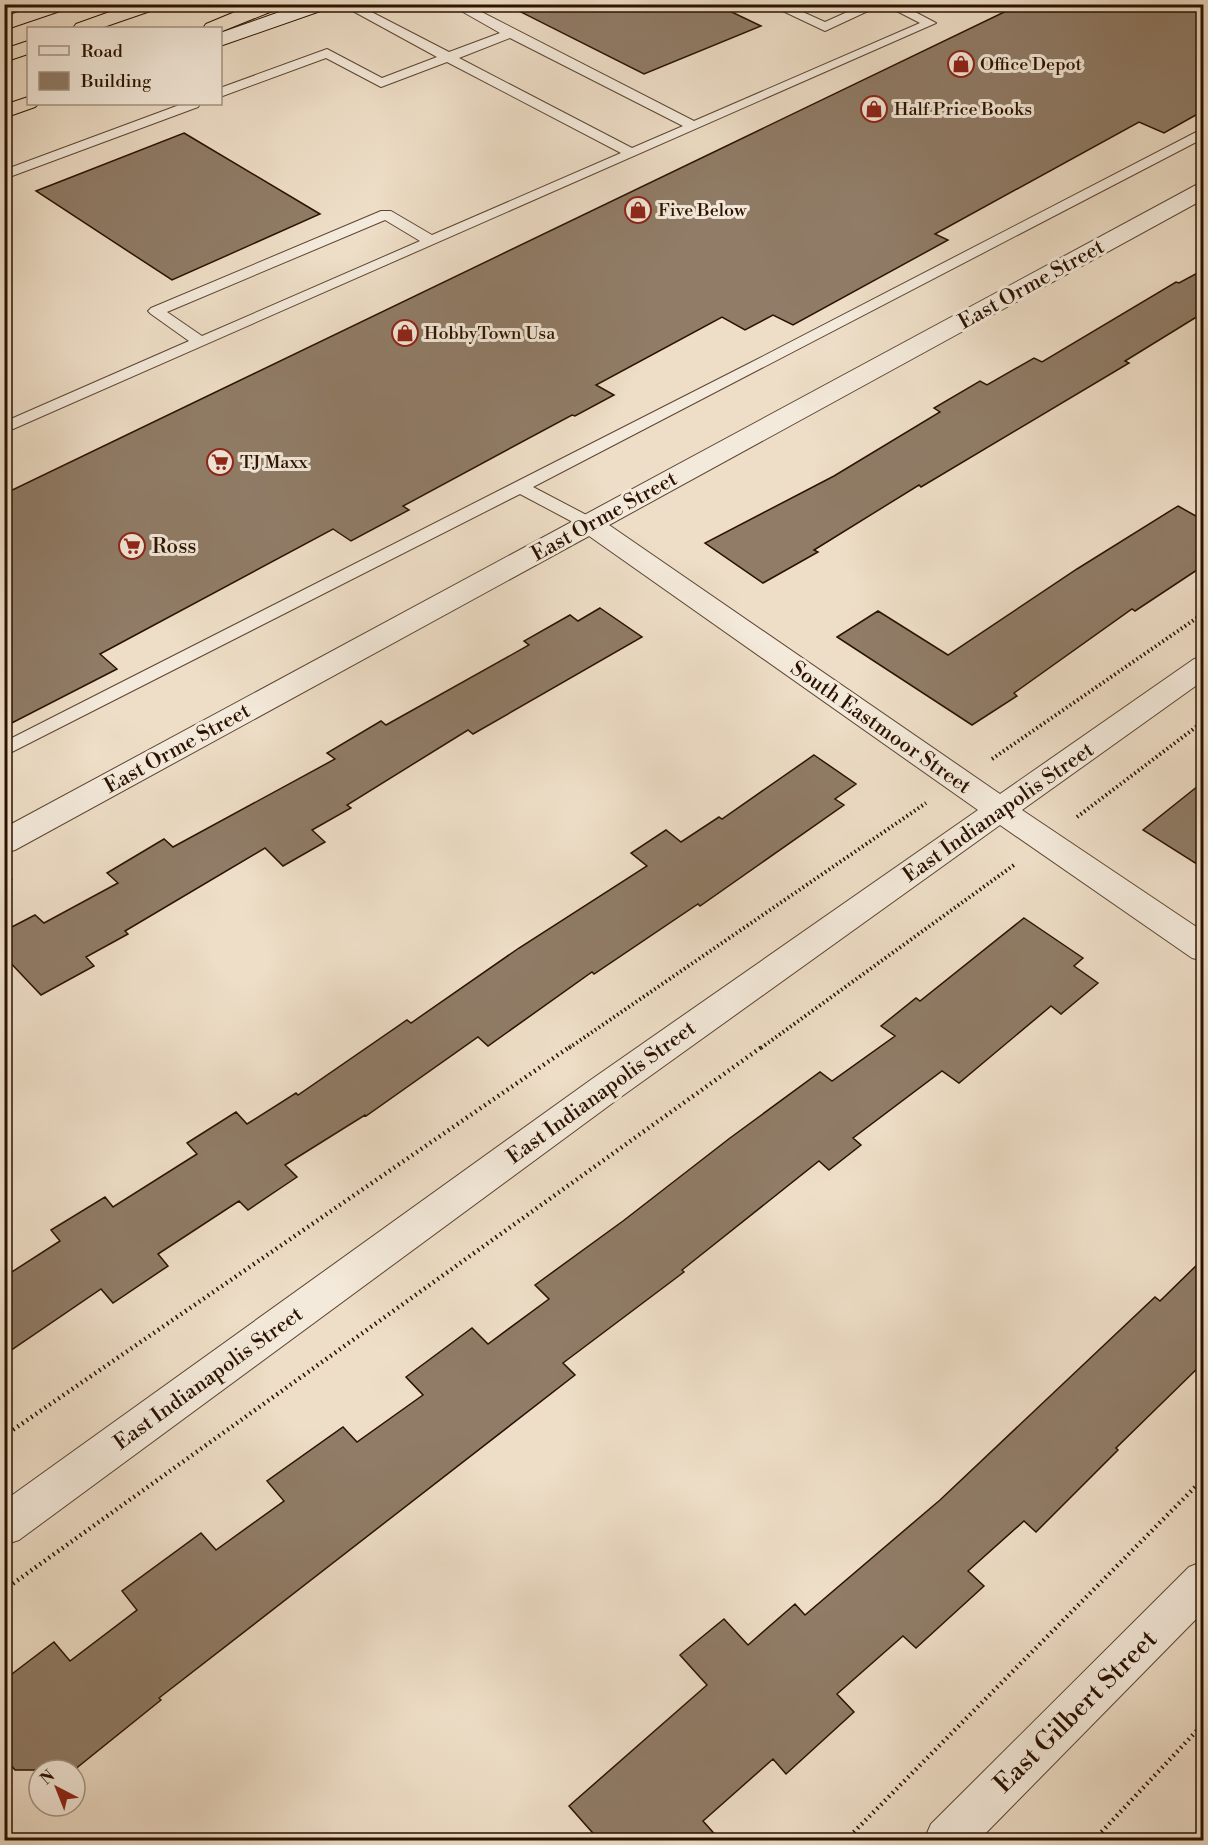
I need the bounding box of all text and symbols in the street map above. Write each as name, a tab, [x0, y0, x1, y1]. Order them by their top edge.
legend	[27, 27, 222, 105]
text: Road	[81, 40, 124, 63]
shop icon: Office Depot	[946, 49, 976, 79]
place label: Office Depot	[980, 53, 1083, 76]
text: Building	[80, 70, 152, 93]
shop icon: Half Price Books	[859, 94, 889, 124]
place label: Half Price Books	[894, 98, 1032, 121]
shop icon: Five Below	[623, 195, 653, 225]
place label: Five Below	[658, 199, 747, 222]
street label: East Orme Street	[954, 234, 1109, 336]
shop icon: HobbyTown Usa	[390, 318, 420, 348]
place label: HobbyTown Usa	[424, 322, 556, 345]
supermarket icon: TJ Maxx	[205, 447, 235, 477]
place label: TJ Maxx	[240, 451, 309, 474]
street label: East Orme Street	[527, 466, 682, 568]
supermarket icon: Ross	[117, 531, 147, 561]
place label: Ross	[152, 534, 197, 560]
street label: South Eastmoor Street	[785, 656, 976, 800]
street label: East Orme Street	[100, 698, 255, 800]
street label: East Indianapolis Street	[898, 737, 1099, 889]
street label: East Indianapolis Street	[502, 1015, 702, 1170]
street label: East Indianapolis Street	[109, 1301, 309, 1456]
street label: East Gilbert Street	[987, 1623, 1164, 1800]
north arrow	[27, 1758, 87, 1818]
text: N	[36, 1766, 59, 1789]

